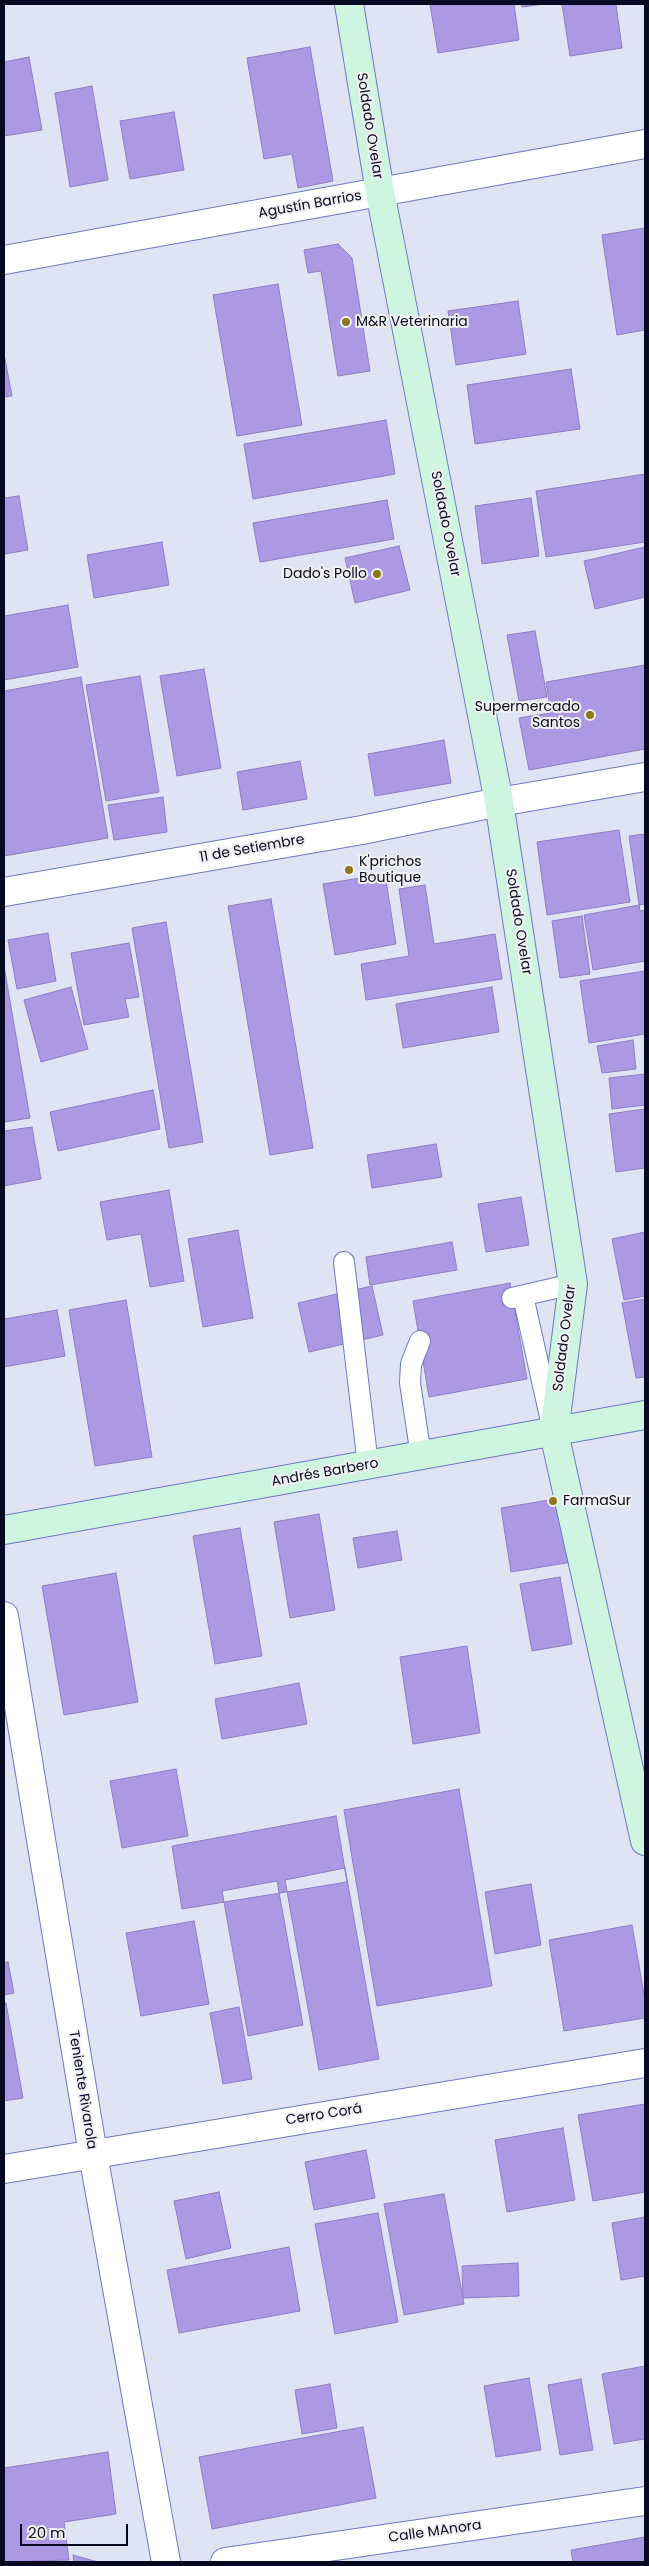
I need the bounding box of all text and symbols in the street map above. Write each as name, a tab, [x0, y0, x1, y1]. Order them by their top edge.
street label: Soldado Ovelar	[352, 72, 386, 180]
street label: Agustín Barrios	[257, 188, 363, 222]
place label: M&R Veterinaria	[356, 314, 468, 330]
marker: M&R Veterinaria	[340, 316, 352, 328]
street label: Soldado Ovelar	[427, 470, 463, 578]
place label: Dado's Pollo	[283, 566, 367, 582]
marker: Dado's Pollo	[371, 568, 383, 580]
place label: Supermercado Santos	[475, 699, 580, 732]
marker: Supermercado Santos	[584, 709, 596, 721]
street label: 11 de Setiembre	[198, 831, 306, 867]
place label: K'prichos Boutique	[359, 854, 421, 886]
marker: K'prichos Boutique	[343, 864, 355, 876]
street label: Soldado Ovelar	[501, 868, 535, 976]
street label: Soldado Ovelar	[550, 1284, 580, 1392]
street label: Andrés Barbero	[270, 1455, 380, 1491]
place label: FarmaSur	[563, 1493, 631, 1509]
marker: FarmaSur	[547, 1495, 559, 1507]
street label: Teniente Rivarola	[64, 2029, 100, 2151]
street label: Cerro Corá	[285, 2101, 363, 2129]
scale bar	[22, 2514, 130, 2546]
street label: Calle MAnora	[387, 2517, 483, 2547]
text: 20 m	[28, 2522, 66, 2543]

